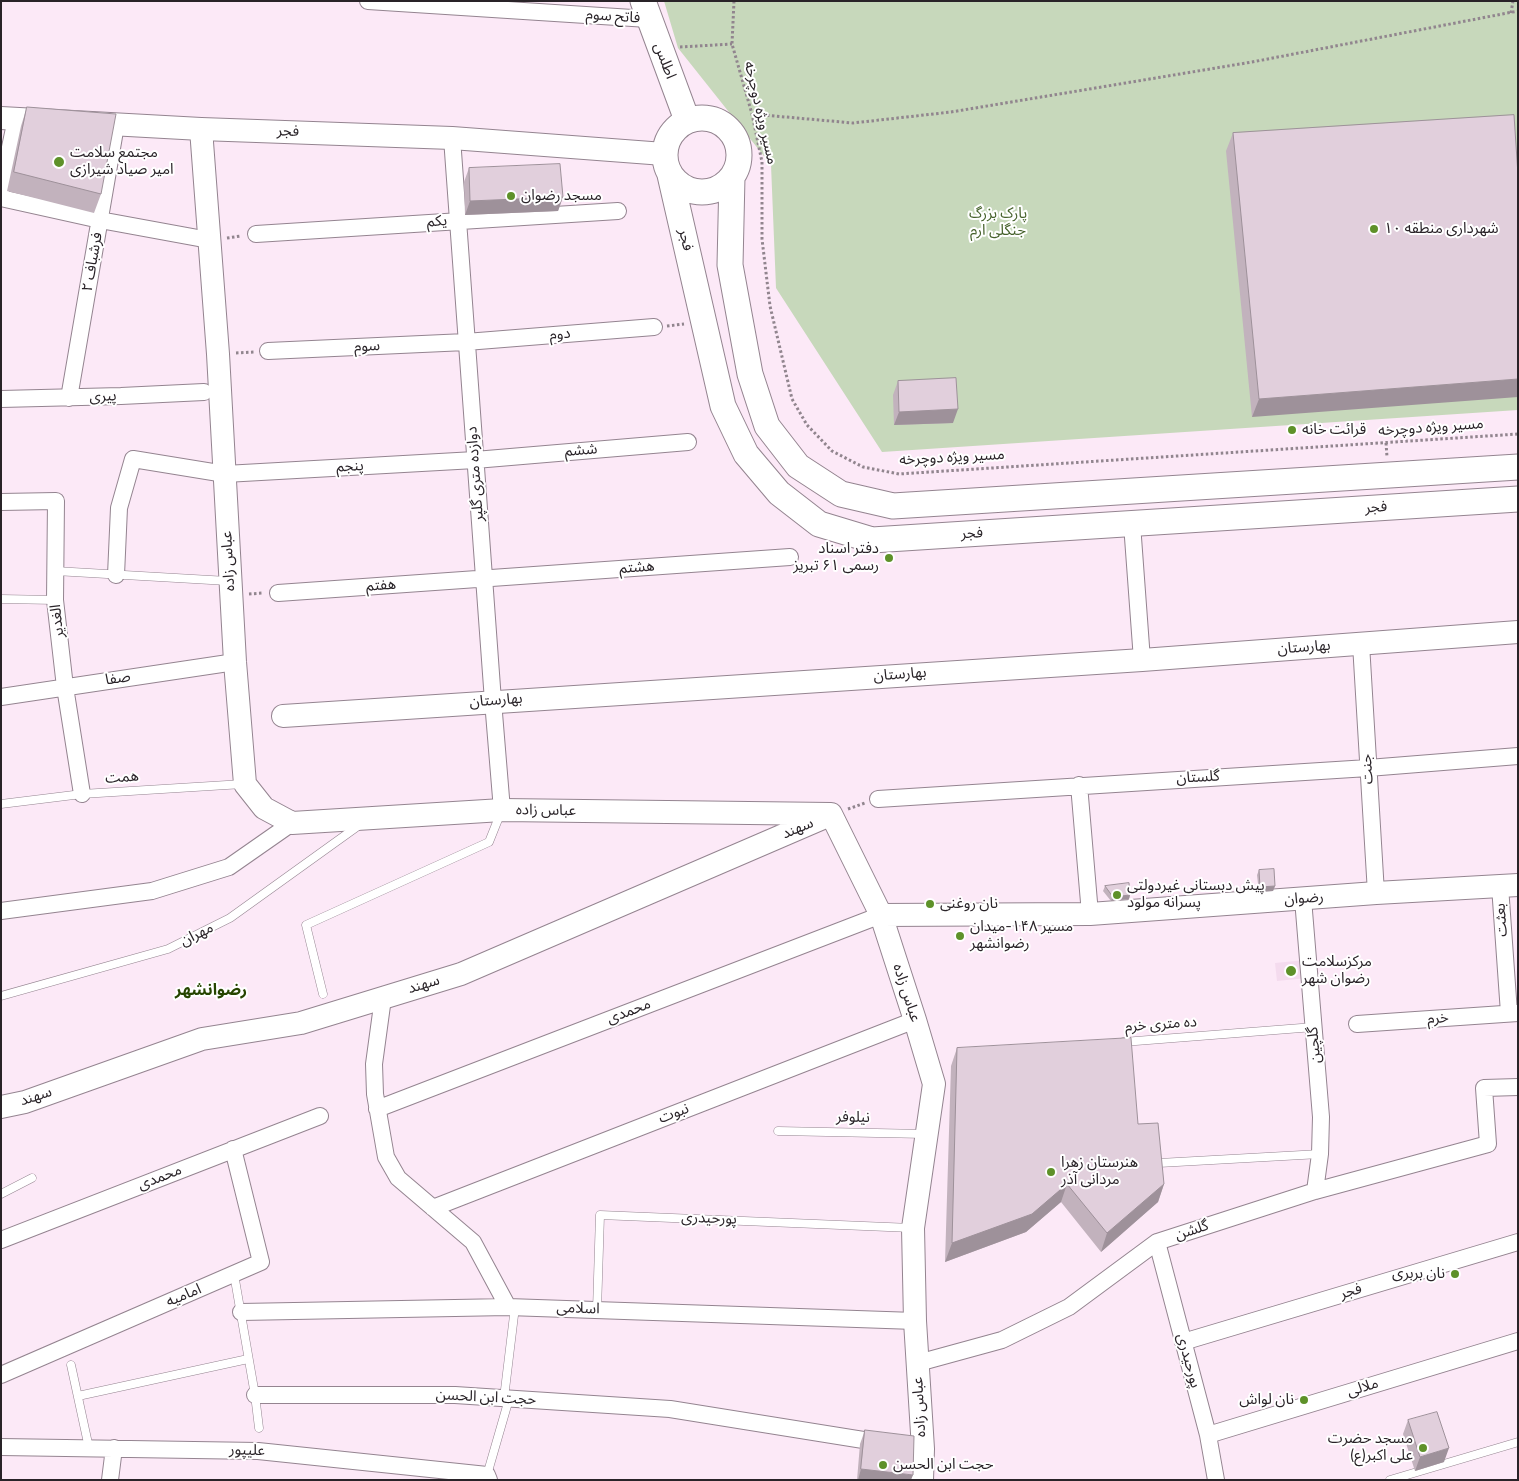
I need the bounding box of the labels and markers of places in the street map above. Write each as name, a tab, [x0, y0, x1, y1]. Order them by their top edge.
place label: مجتمع سلامت امیر صیاد شیرازی	[70, 144, 174, 179]
marker: مجتمع سلامت امیر صیاد شیرازی	[52, 155, 66, 169]
place label: مسجد رضوان	[521, 187, 602, 205]
marker: مسجد رضوان	[505, 190, 517, 202]
place label: شهرداری منطقه ۱۰	[1384, 220, 1499, 238]
marker: شهرداری منطقه ۱۰	[1368, 223, 1380, 235]
place label: قرائت خانه	[1302, 421, 1366, 439]
marker: قرائت خانه	[1286, 424, 1298, 436]
place label: دفتر اسناد رسمی ۶۱ تبریز	[793, 540, 879, 575]
marker: دفتر اسناد رسمی ۶۱ تبریز	[883, 552, 895, 564]
place label: پیش دبستانی غیردولتی پسرانه مولود	[1127, 877, 1265, 912]
marker: پیش دبستانی غیردولتی پسرانه مولود	[1111, 889, 1123, 901]
place label: نان روغنی	[940, 895, 998, 913]
marker: نان روغنی	[924, 898, 936, 910]
place label: مسیر ۱۴۸-میدان رضوانشهر	[970, 918, 1073, 953]
marker: مسیر ۱۴۸-میدان رضوانشهر	[954, 930, 966, 942]
place label: مرکزسلامت رضوان شهر	[1302, 953, 1372, 988]
marker: مرکزسلامت رضوان شهر	[1284, 964, 1298, 978]
place label: هنرستان زهرا مردانی آذر	[1061, 1154, 1138, 1189]
marker: هنرستان زهرا مردانی آذر	[1045, 1166, 1057, 1178]
place label: نان بربری	[1392, 1265, 1445, 1283]
marker: نان بربری	[1449, 1268, 1461, 1280]
place label: نان لواش	[1239, 1391, 1294, 1409]
marker: نان لواش	[1298, 1394, 1310, 1406]
place label: مسجد حضرت علی اکبر(ع)	[1328, 1430, 1413, 1465]
marker: مسجد حضرت علی اکبر(ع)	[1417, 1442, 1429, 1454]
place label: حجت ابن الحسن	[893, 1456, 994, 1474]
marker: حجت ابن الحسن	[877, 1459, 889, 1471]

